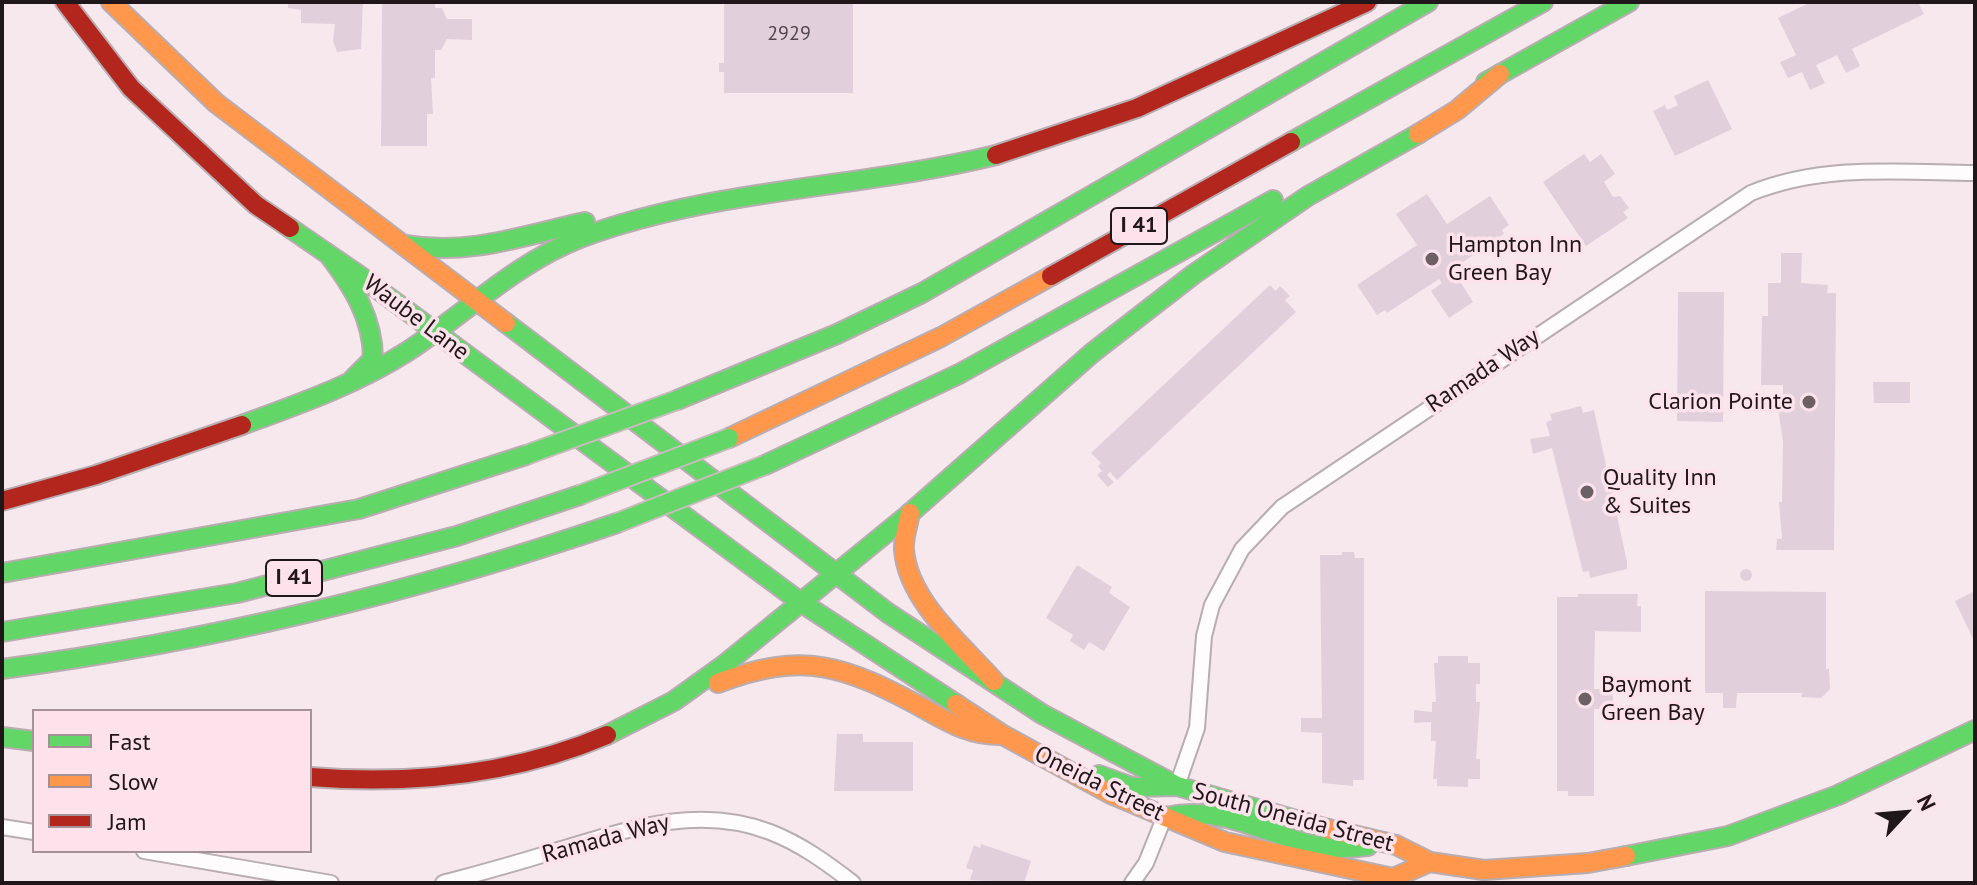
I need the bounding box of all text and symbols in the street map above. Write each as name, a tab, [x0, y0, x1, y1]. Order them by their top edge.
house number: 2929	[767, 22, 811, 46]
road number: I 41	[1111, 208, 1167, 244]
place label: Hampton Inn Green Bay	[1448, 231, 1582, 287]
marker: Hampton Inn Green Bay	[1423, 250, 1441, 268]
street label: Waube Lane	[358, 269, 474, 367]
street label: Ramada Way	[1421, 323, 1545, 419]
place label: Clarion Pointe	[1648, 388, 1793, 416]
marker: Clarion Pointe	[1800, 393, 1818, 411]
place label: Quality Inn & Suites	[1603, 464, 1717, 520]
marker: Quality Inn & Suites	[1578, 483, 1596, 501]
road number: I 41	[266, 560, 322, 596]
place label: Baymont Green Bay	[1601, 671, 1705, 727]
marker: Baymont Green Bay	[1576, 690, 1594, 708]
legend	[32, 709, 312, 853]
text: Fast	[108, 726, 151, 757]
street label: Oneida Street	[1029, 740, 1169, 828]
text: Slow	[108, 766, 158, 797]
north arrow	[1865, 773, 1945, 853]
street label: South Oneida Street	[1189, 777, 1397, 859]
text: N	[1911, 790, 1942, 815]
text: Jam	[108, 806, 146, 837]
street label: Ramada Way	[539, 808, 673, 870]

